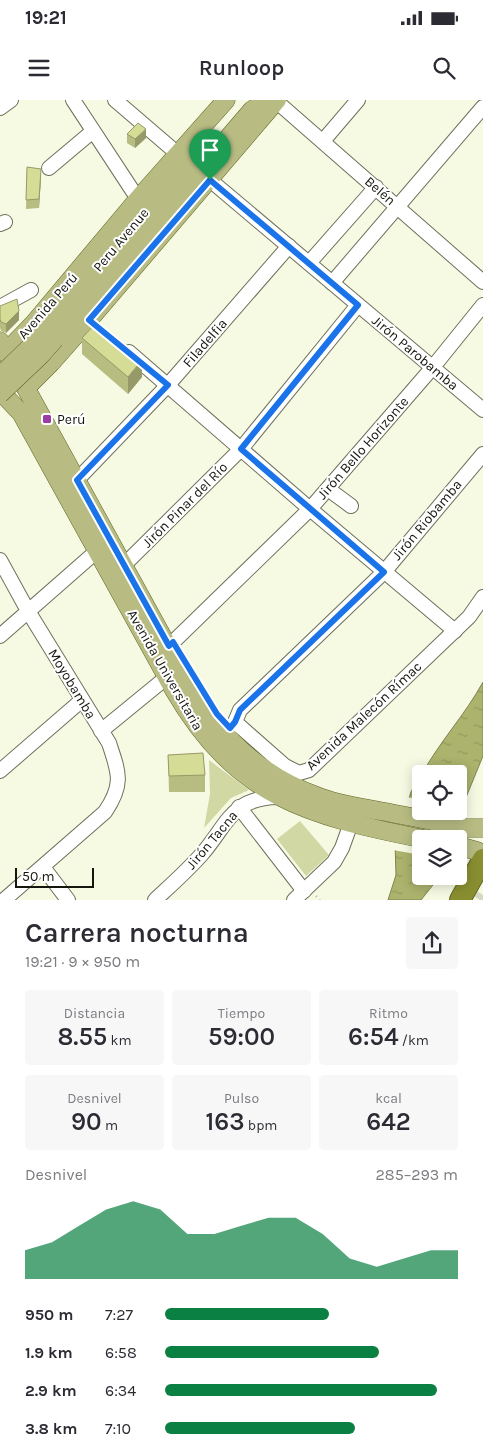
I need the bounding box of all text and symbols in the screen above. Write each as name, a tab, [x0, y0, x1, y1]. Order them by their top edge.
text: 19:21	[25, 7, 67, 29]
icon: menu	[25, 54, 53, 82]
icon: search	[430, 54, 458, 82]
text: Runloop	[199, 55, 284, 81]
pin	[189, 129, 231, 180]
icon: arrive	[196, 136, 224, 164]
street label: Belén	[361, 173, 399, 209]
street label: Peru Avenue	[89, 205, 153, 275]
street label: Avenida Perú	[15, 269, 81, 343]
street label: Jirón Parobamba	[368, 312, 462, 394]
street label: Filadelfia	[179, 315, 231, 371]
street label: Jirón Bello Horizonte	[314, 393, 412, 503]
place label: Perú	[57, 411, 85, 428]
marker: Perú	[41, 413, 53, 425]
street label: Jirón Pinar del Río	[139, 459, 231, 551]
street label: Jirón Riobamba	[388, 476, 466, 564]
street label: Avenida Universitaria	[124, 607, 206, 733]
street label: Moyobamba	[44, 646, 100, 722]
street label: Avenida Malecón Rímac	[303, 658, 425, 774]
map controls	[412, 765, 467, 885]
button: locate	[412, 765, 467, 820]
street label: Jirón Tacna	[183, 807, 241, 873]
button: layers	[412, 830, 467, 885]
scale bar	[15, 865, 94, 888]
text: 50 m	[22, 868, 55, 885]
text: Carrera nocturna	[25, 916, 249, 949]
button: share	[406, 917, 458, 969]
text: 19:21 · 9 × 950 m	[25, 952, 140, 971]
text: Distancia	[64, 1005, 125, 1022]
text: Tiempo	[218, 1005, 265, 1022]
text: Ritmo	[369, 1005, 408, 1022]
text: 8.55	[57, 1022, 107, 1051]
text: 59:00	[208, 1022, 275, 1051]
text: 6:54	[348, 1022, 399, 1051]
text: km	[107, 1032, 132, 1049]
text: /km	[399, 1032, 429, 1049]
text: Desnivel	[67, 1090, 122, 1107]
text: Pulso	[224, 1090, 259, 1107]
text: kcal	[375, 1090, 402, 1107]
text: 90	[71, 1107, 102, 1136]
text: 163	[206, 1107, 245, 1136]
text: 642	[366, 1107, 411, 1136]
text: m	[102, 1117, 118, 1134]
text: bpm	[245, 1117, 277, 1134]
text: Desnivel	[25, 1165, 87, 1184]
text: 285–293 m	[376, 1165, 458, 1184]
text: 950 m	[25, 1305, 73, 1324]
text: 7:27	[105, 1305, 133, 1324]
text: 1.9 km	[25, 1343, 73, 1362]
text: 6:58	[105, 1343, 137, 1362]
text: 2.9 km	[25, 1381, 77, 1400]
text: 6:34	[105, 1381, 136, 1400]
text: 3.8 km	[25, 1419, 77, 1438]
text: 7:10	[105, 1419, 131, 1438]

